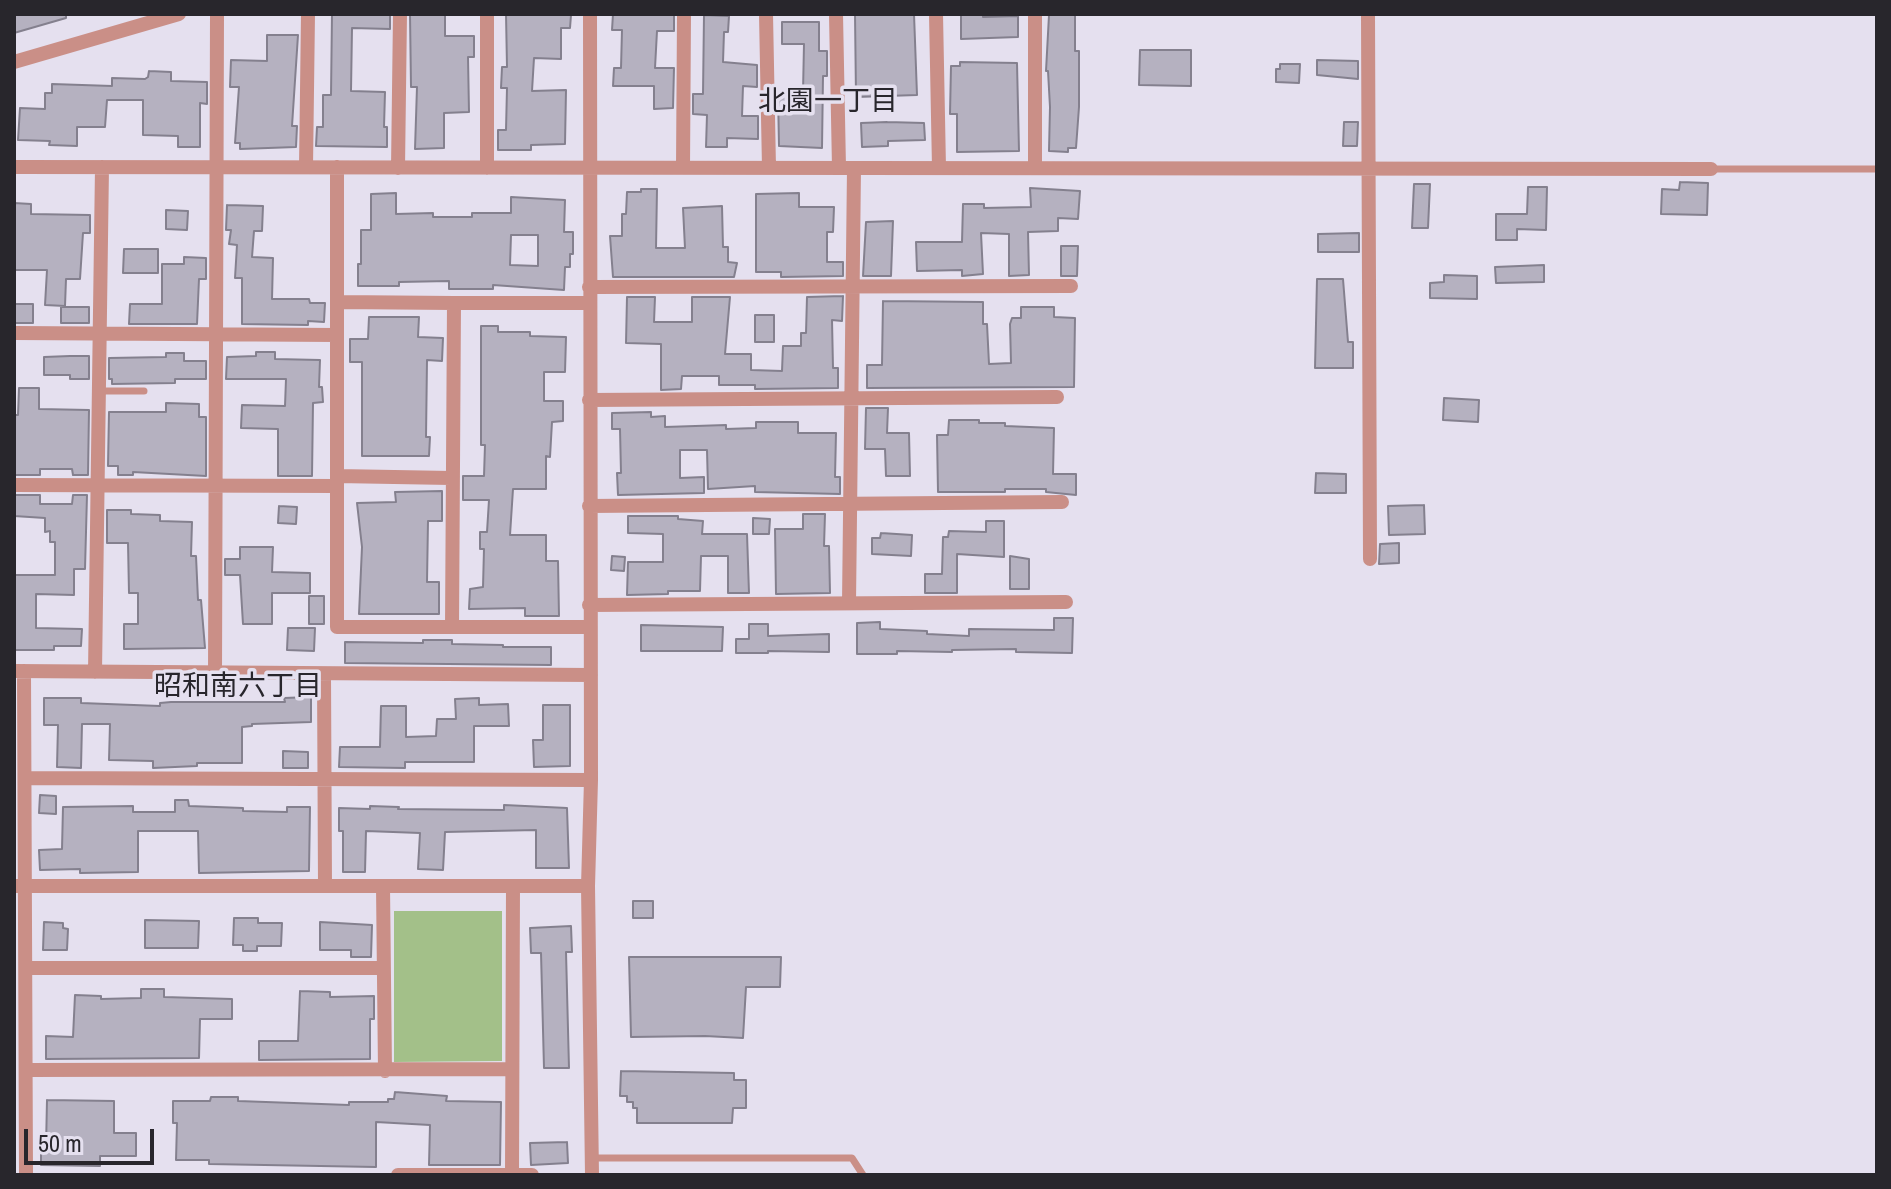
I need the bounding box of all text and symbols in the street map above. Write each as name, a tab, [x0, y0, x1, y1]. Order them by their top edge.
district label: 北園一丁目	[758, 85, 898, 119]
district label: 昭和南六丁目	[154, 670, 322, 704]
scale bar	[28, 1113, 158, 1163]
text: 50 m	[38, 1127, 82, 1159]

